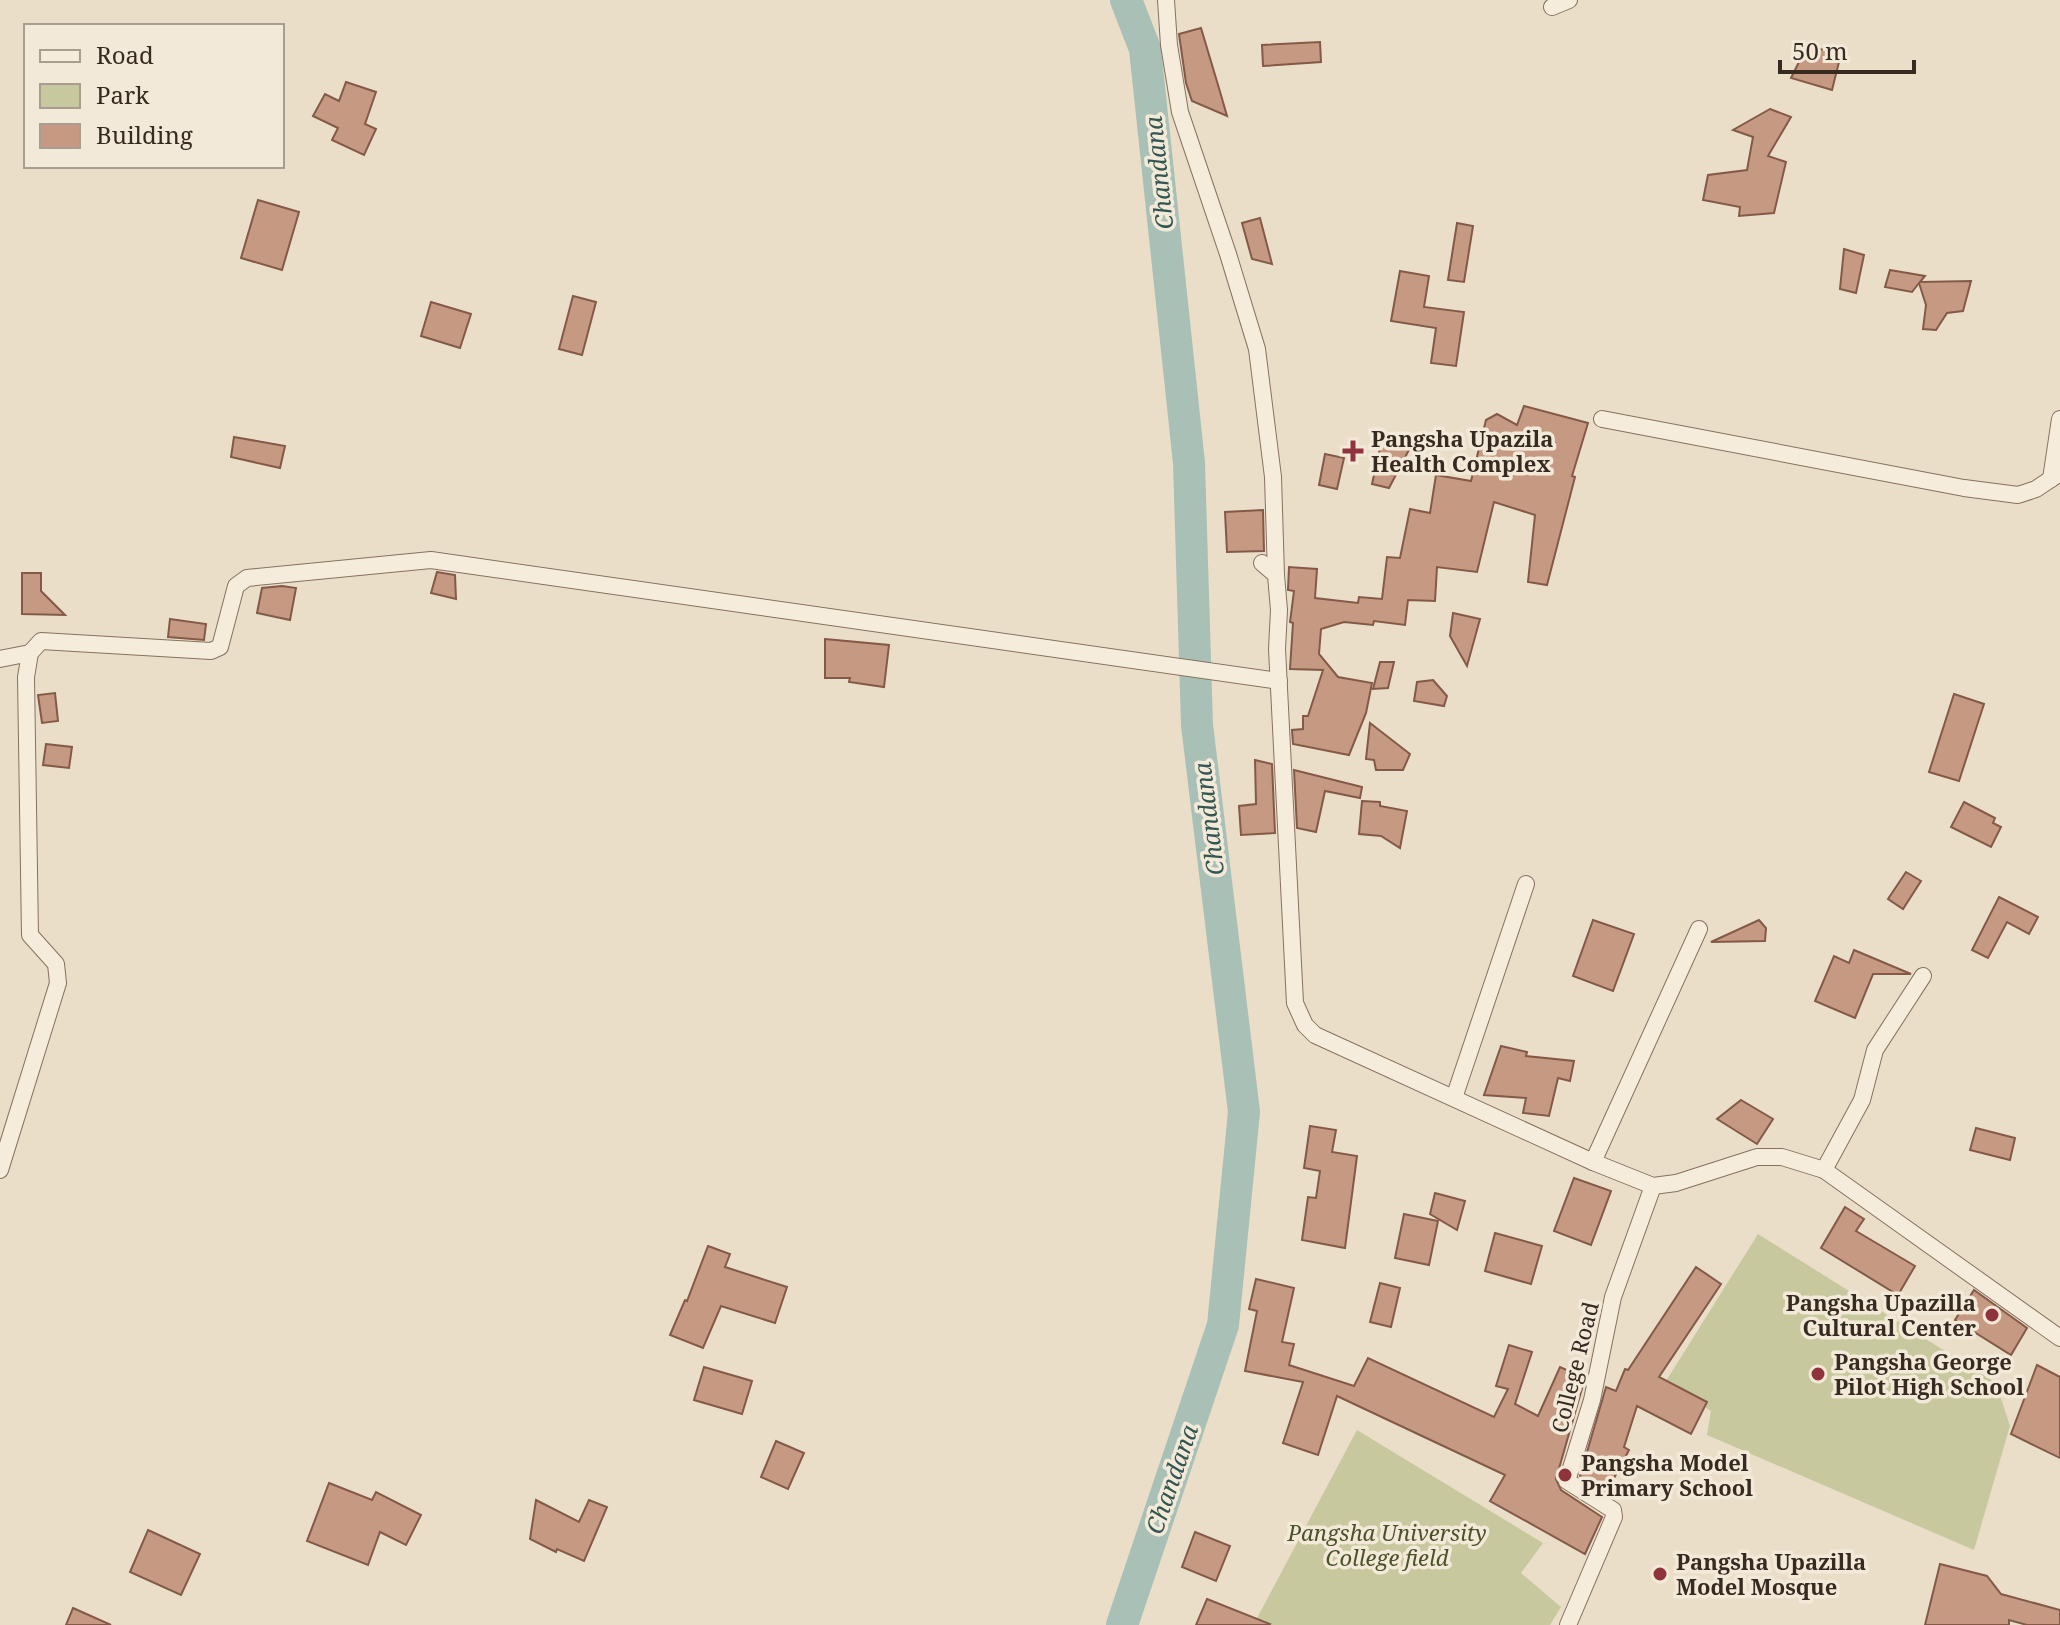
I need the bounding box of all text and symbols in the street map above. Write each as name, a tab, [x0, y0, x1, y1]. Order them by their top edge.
legend	[24, 24, 284, 168]
scale bar	[1780, 24, 1914, 74]
text: 50 m	[1792, 34, 1848, 67]
text: Road	[96, 38, 154, 71]
text: Park	[96, 78, 150, 111]
water label: Chandana	[1136, 115, 1180, 231]
text: Building	[96, 118, 193, 151]
place label: Pangsha Upazila Health Complex	[1371, 423, 1554, 478]
marker: Pangsha Upazila Health Complex	[1342, 440, 1364, 462]
water label: Chandana	[1185, 760, 1231, 877]
place label: Pangsha Upazilla Cultural Center	[1786, 1287, 1976, 1342]
street label: College Road	[1543, 1298, 1605, 1436]
marker: Pangsha Upazilla Cultural Center	[1983, 1306, 2001, 1324]
place label: Pangsha George Pilot High School	[1834, 1346, 2024, 1401]
marker: Pangsha George Pilot High School	[1809, 1365, 1827, 1383]
water label: Chandana	[1137, 1420, 1205, 1538]
place label: Pangsha Model Primary School	[1581, 1447, 1753, 1502]
marker: Pangsha Model Primary School	[1556, 1466, 1574, 1484]
park label: Pangsha University College field	[1286, 1517, 1487, 1572]
place label: Pangsha Upazilla Model Mosque	[1676, 1546, 1866, 1601]
marker: Pangsha Upazilla Model Mosque	[1651, 1565, 1669, 1583]

